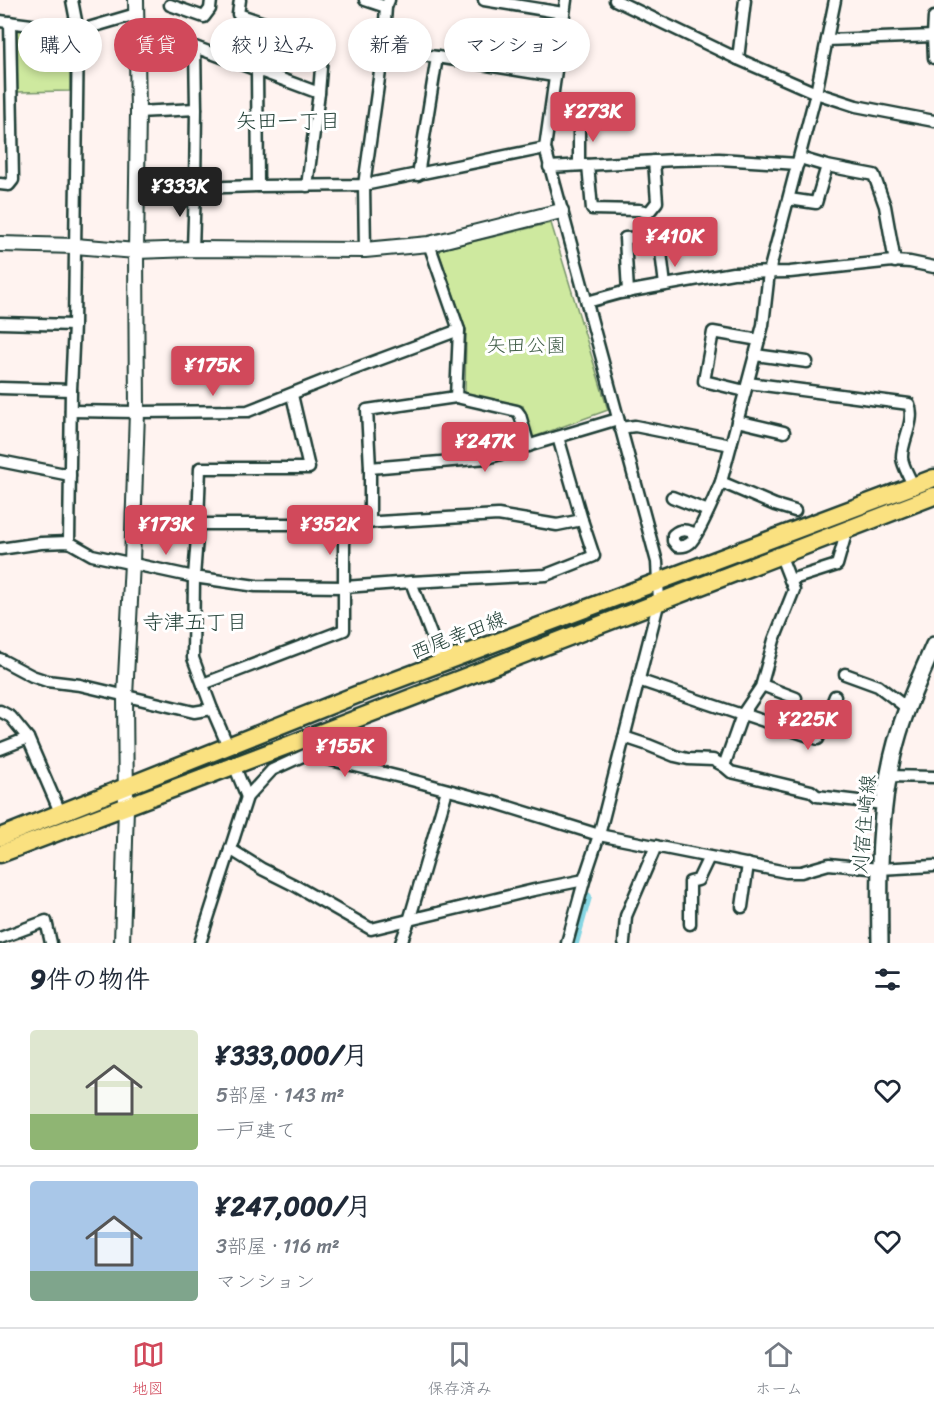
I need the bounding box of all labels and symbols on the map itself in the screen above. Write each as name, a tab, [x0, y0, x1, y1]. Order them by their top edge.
pin: ¥273K	[551, 92, 635, 143]
district label: 矢田一丁目	[236, 102, 341, 140]
pin: ¥333K	[138, 167, 222, 218]
pin: ¥410K	[633, 217, 717, 268]
park label: 矢田公園	[486, 328, 566, 363]
pin: ¥175K	[171, 346, 255, 397]
pin: ¥247K	[443, 422, 527, 473]
pin: ¥173K	[124, 505, 208, 556]
pin: ¥352K	[288, 505, 372, 556]
street label: 西尾幸田線	[405, 601, 511, 670]
district label: 寺津五丁目	[143, 603, 248, 641]
pin: ¥225K	[766, 700, 850, 751]
pin: ¥155K	[303, 727, 387, 778]
street label: 刈宿住崎線	[843, 773, 886, 875]

